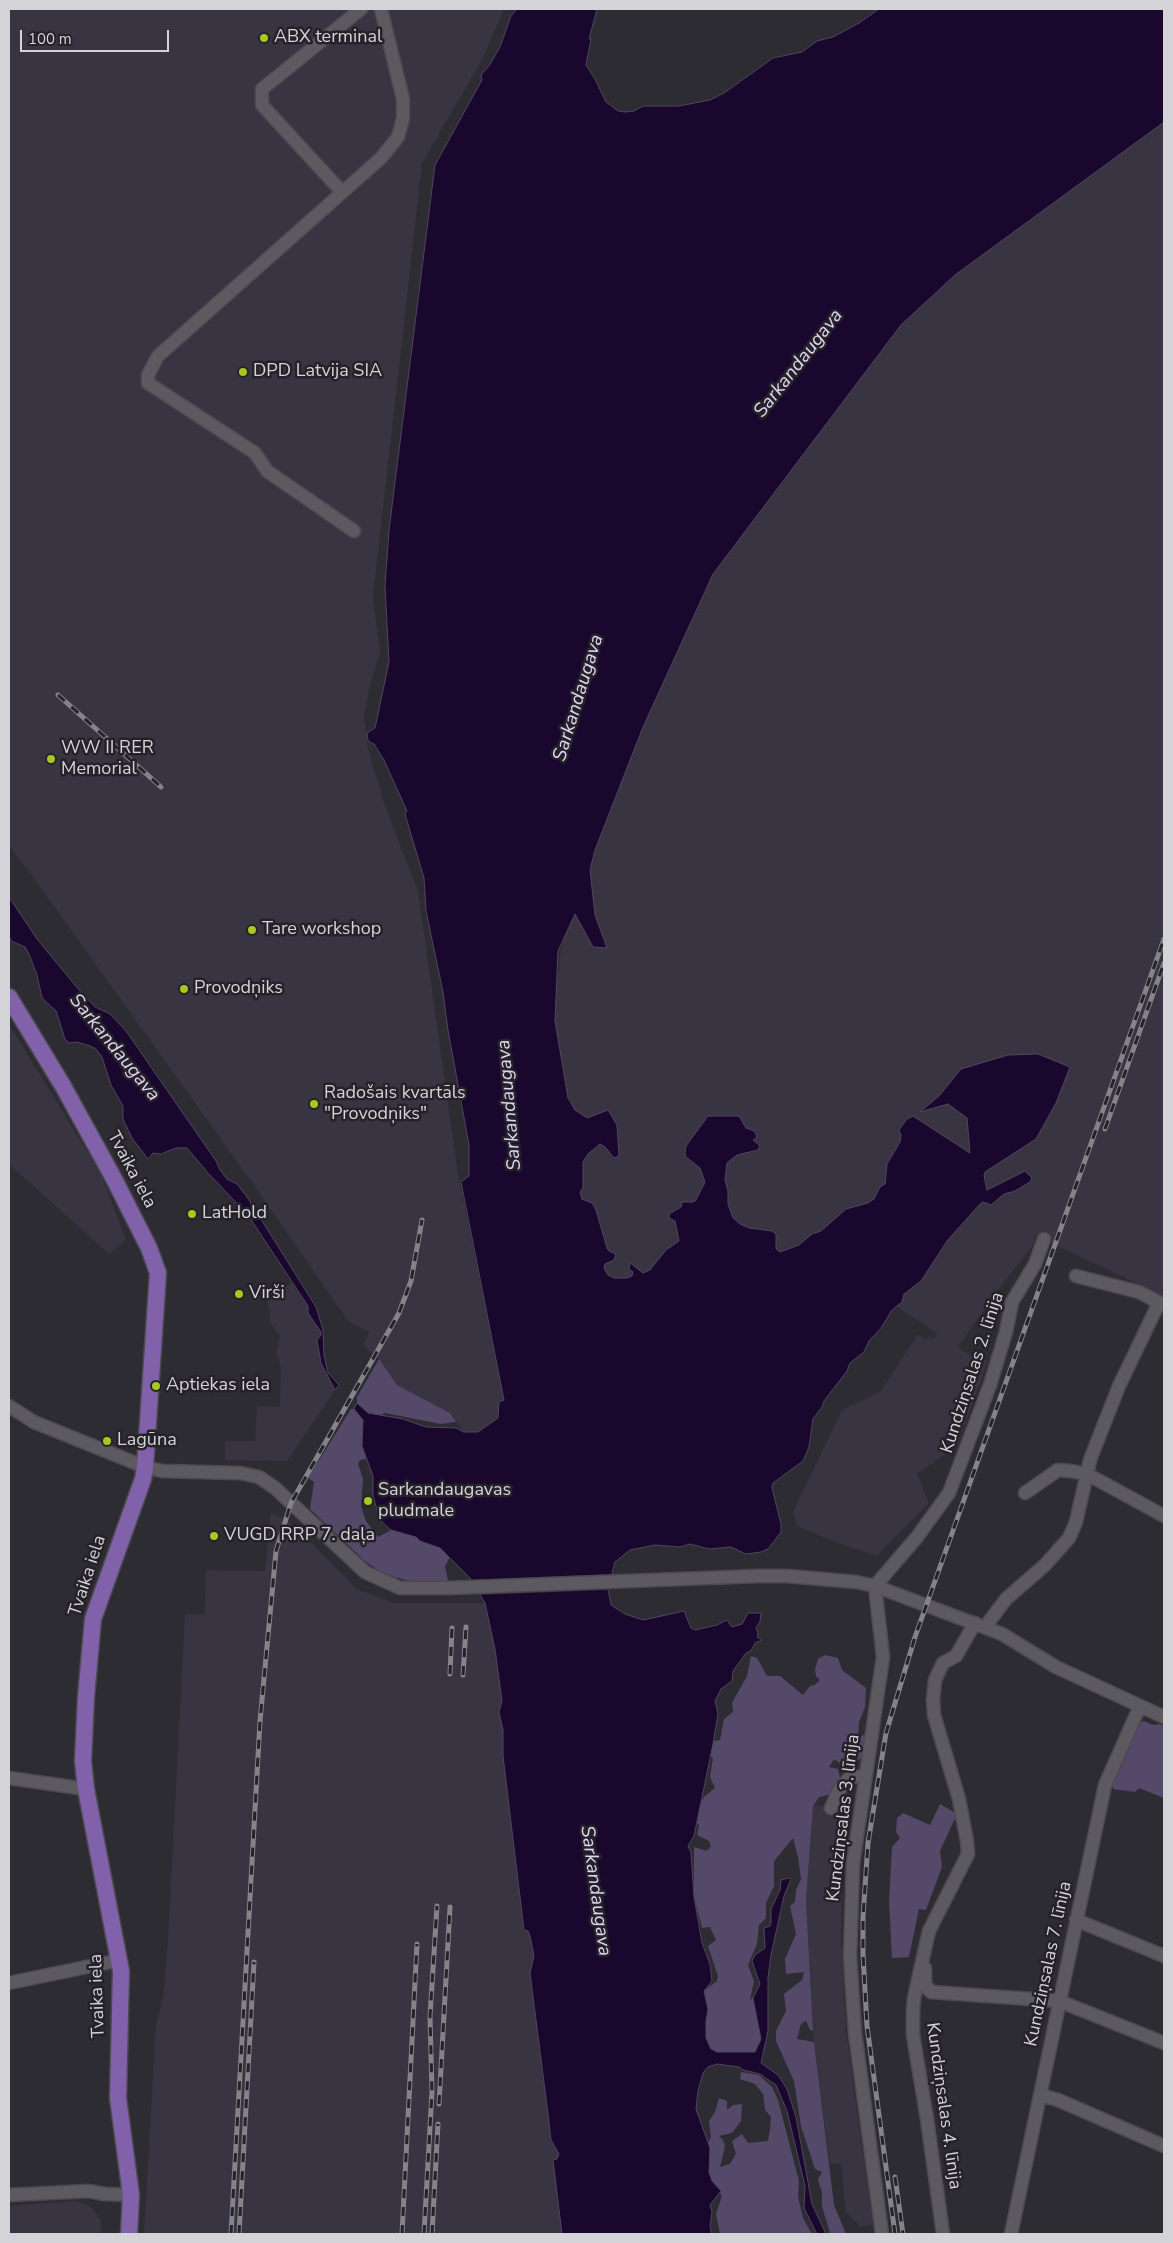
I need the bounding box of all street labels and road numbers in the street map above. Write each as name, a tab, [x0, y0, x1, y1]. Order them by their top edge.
street label: Tvaika iela	[102, 1128, 160, 1212]
street label: Kundziņsalas 2. līnija	[937, 1290, 1009, 1456]
street label: Tvaika iela	[65, 1533, 111, 1619]
street label: Kundziņsalas 3. līnija	[823, 1733, 865, 1903]
street label: Kundziņsalas 7. līnija	[1021, 1879, 1077, 2049]
street label: Tvaika iela	[86, 1954, 110, 2038]
street label: Kundziņsalas 4. līnija	[921, 2021, 965, 2191]

